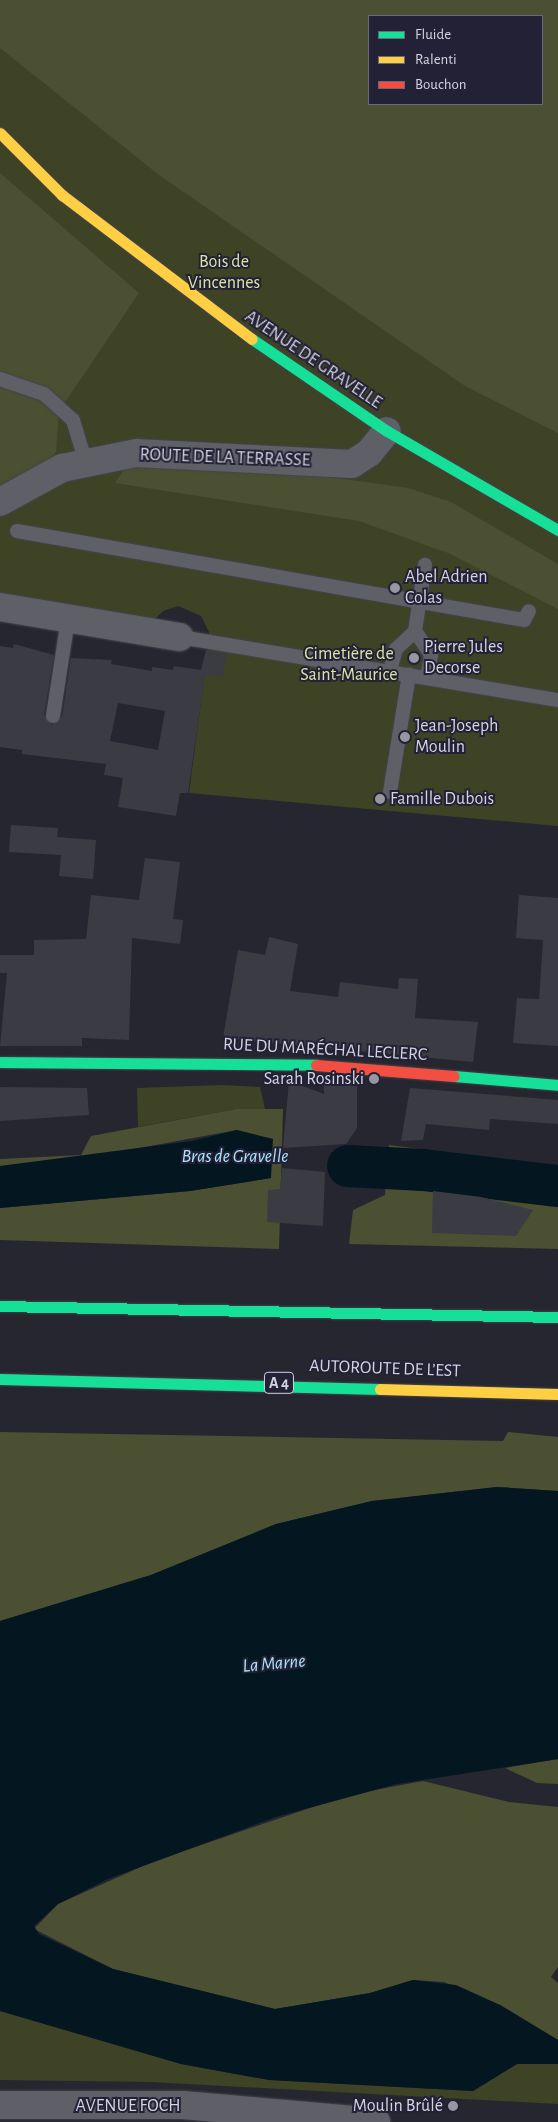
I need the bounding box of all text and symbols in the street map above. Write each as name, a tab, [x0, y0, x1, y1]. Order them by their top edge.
legend	[368, 15, 543, 105]
text: Fluide	[415, 27, 451, 42]
text: Ralenti	[415, 52, 457, 67]
text: Bouchon	[415, 77, 466, 92]
park label: Bois de Vincennes	[188, 252, 260, 294]
street label: AVENUE DE GRAVELLE	[240, 306, 386, 414]
street label: ROUTE DE LA TERRASSE	[139, 444, 311, 472]
place label: Abel Adrien Colas	[405, 567, 488, 610]
marker: Abel Adrien Colas	[389, 582, 401, 594]
place label: Pierre Jules Decorse	[424, 637, 503, 680]
park label: Cimetière de Saint-Maurice	[300, 644, 398, 686]
marker: Pierre Jules Decorse	[408, 652, 420, 664]
place label: Jean-Joseph Moulin	[415, 716, 498, 759]
marker: Jean-Joseph Moulin	[399, 731, 411, 743]
place label: Famille Dubois	[390, 788, 494, 810]
marker: Famille Dubois	[374, 793, 386, 805]
street label: RUE DU MARÉCHAL LECLERC	[222, 1034, 428, 1066]
place label: Sarah Rosinski	[264, 1068, 364, 1090]
marker: Sarah Rosinski	[368, 1073, 380, 1085]
water label: Bras de Gravelle	[181, 1146, 289, 1168]
street label: AUTOROUTE DE L’EST	[309, 1356, 461, 1382]
road number: A 4	[263, 1370, 295, 1396]
water label: La Marne	[242, 1650, 306, 1678]
street label: AVENUE FOCH	[76, 2095, 180, 2117]
place label: Moulin Brûlé	[353, 2095, 443, 2117]
marker: Moulin Brûlé	[447, 2100, 459, 2112]

